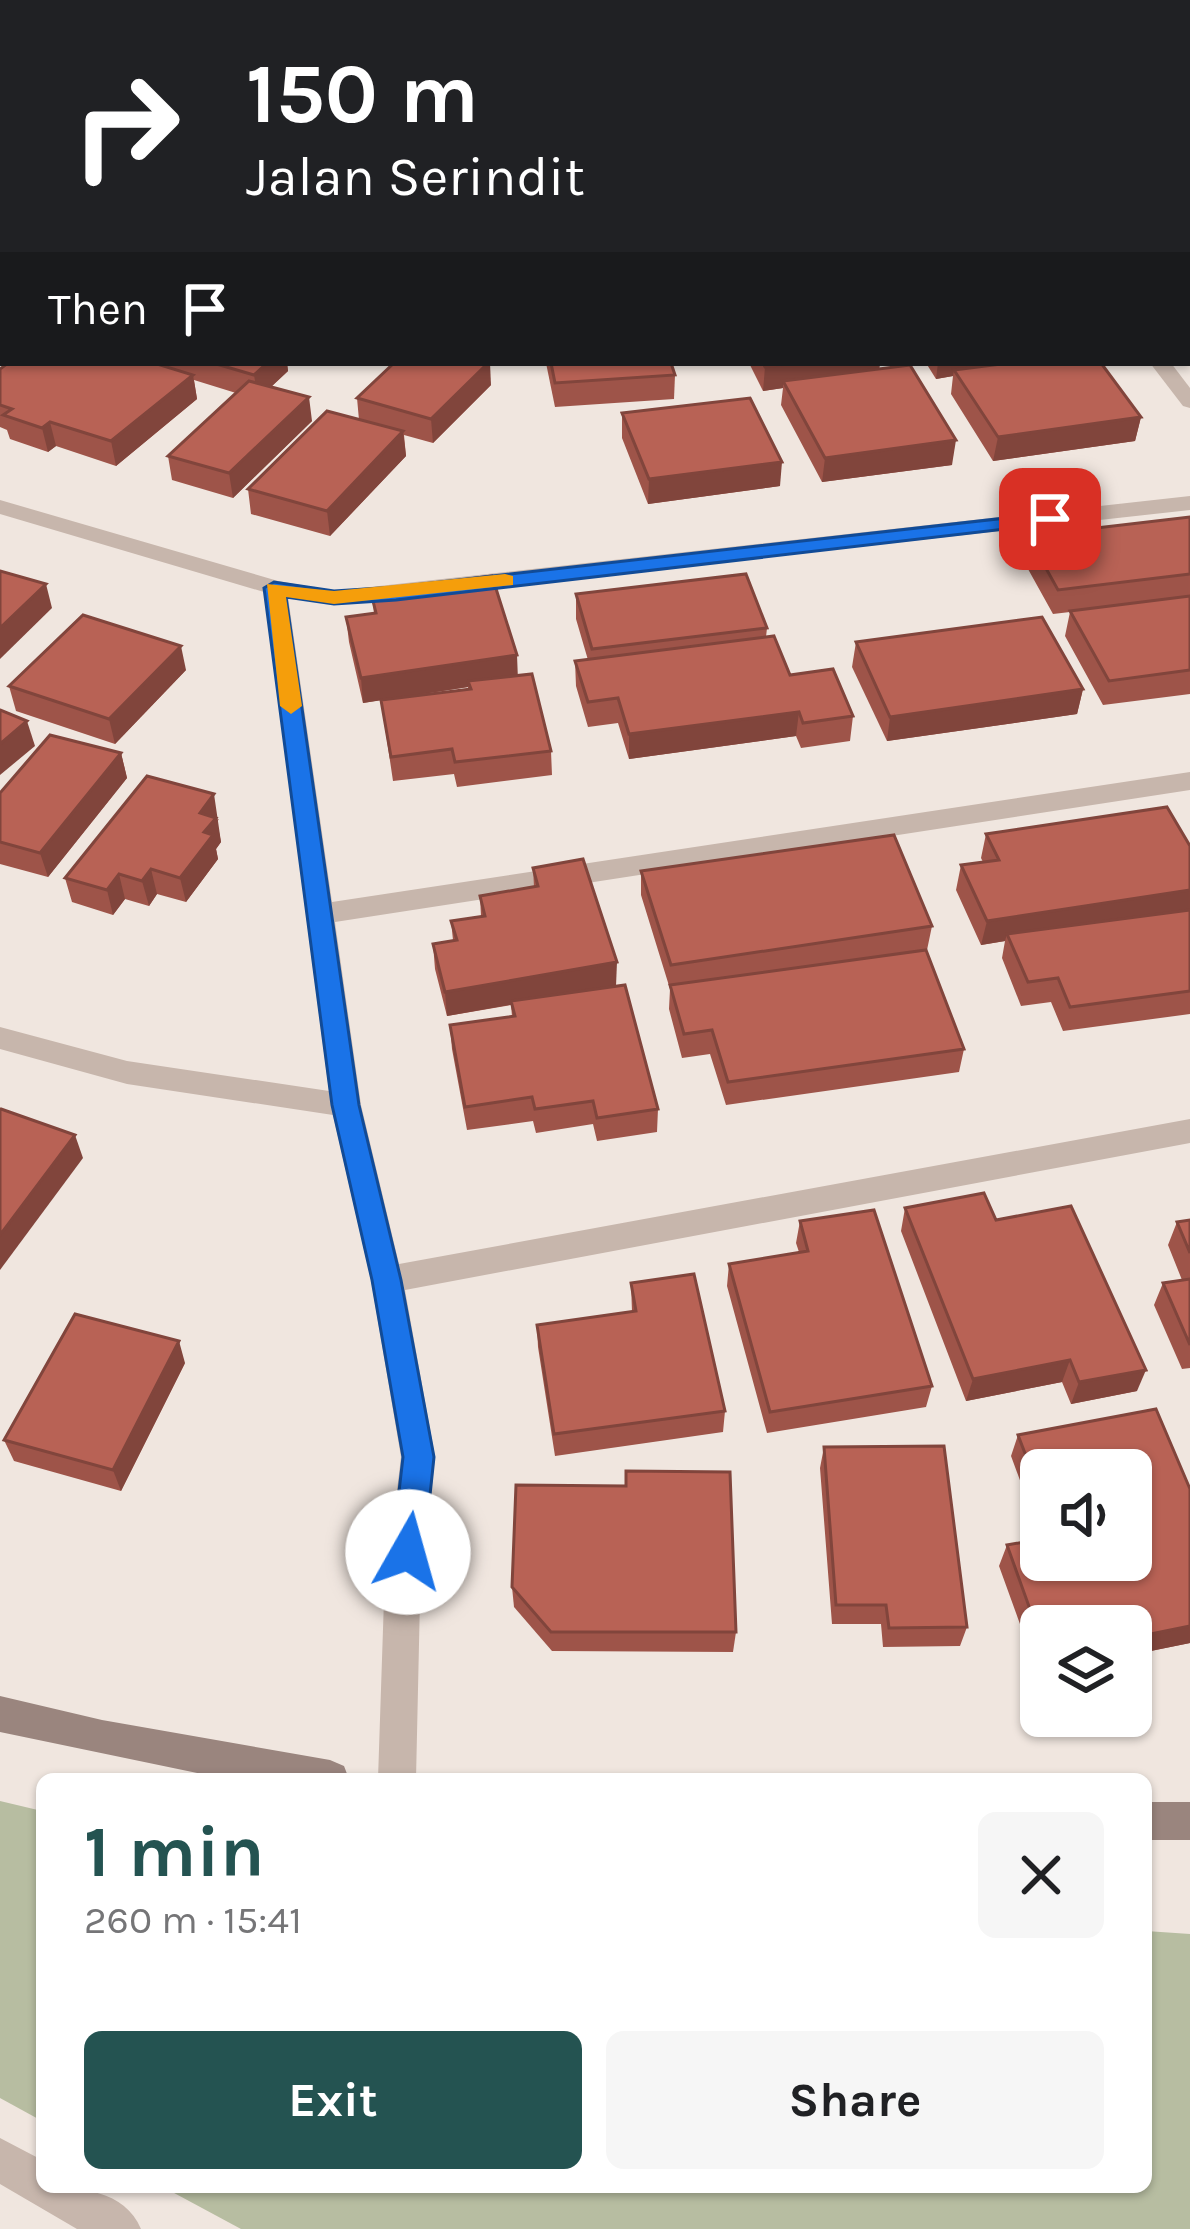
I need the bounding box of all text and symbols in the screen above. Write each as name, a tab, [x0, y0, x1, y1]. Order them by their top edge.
text: 150 m	[246, 45, 479, 143]
icon: right	[48, 48, 204, 204]
text: Jalan Serindit	[246, 145, 585, 209]
icon: arrive	[172, 276, 238, 342]
text: Then	[48, 283, 148, 335]
pin	[999, 468, 1101, 570]
icon: arrive	[1017, 486, 1083, 552]
map controls	[1020, 1449, 1152, 1737]
button: sound	[1020, 1449, 1152, 1581]
position arrow	[345, 1489, 471, 1615]
button: layers	[1020, 1605, 1152, 1737]
text: 1 min	[84, 1810, 265, 1894]
button: close	[978, 1812, 1104, 1938]
text: 260 m · 15:41	[84, 1897, 302, 1943]
button: Exit	[84, 2031, 582, 2169]
button: Share	[606, 2031, 1104, 2169]

